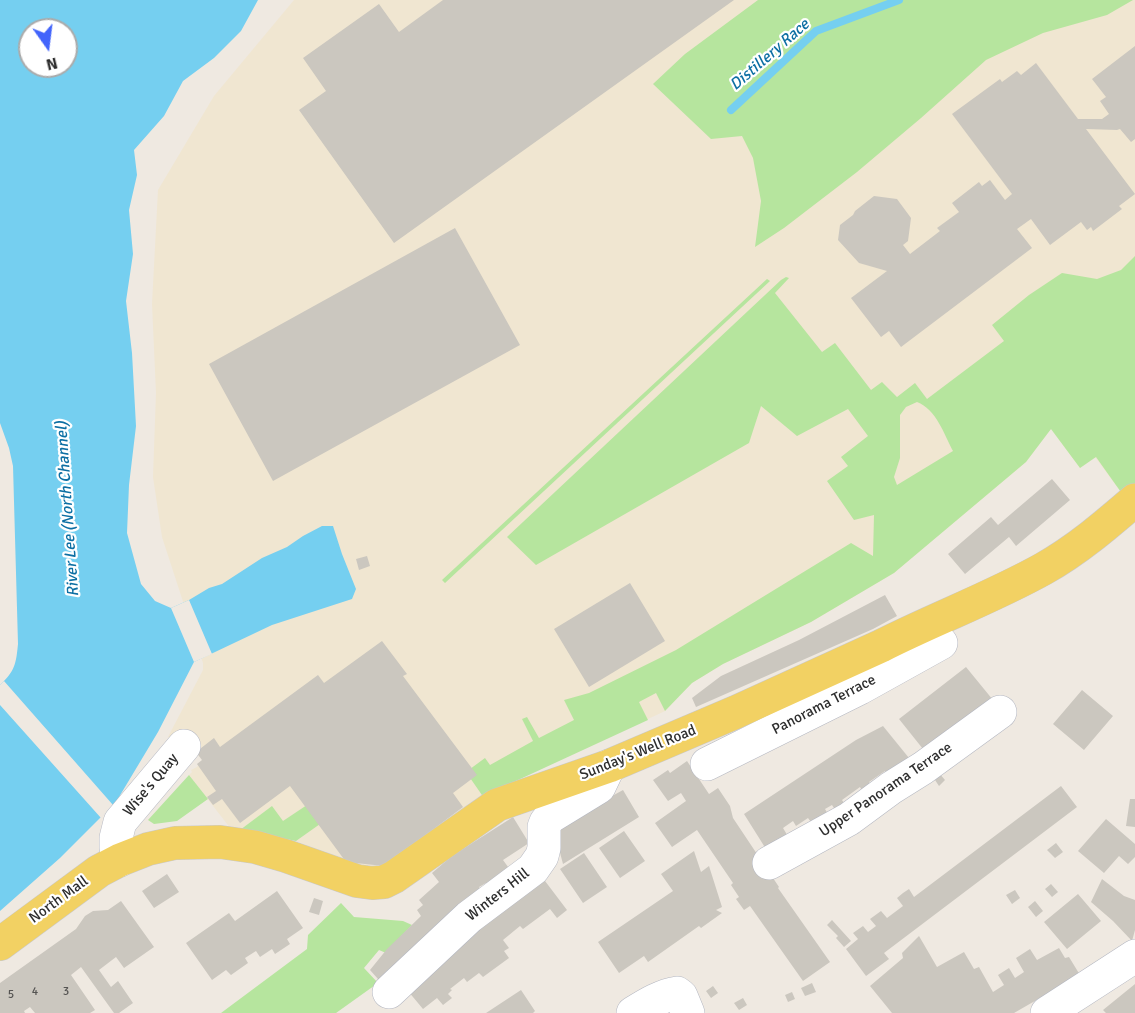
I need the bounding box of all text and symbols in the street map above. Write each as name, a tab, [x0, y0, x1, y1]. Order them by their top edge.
water label: Distillery Race	[726, 15, 814, 95]
north arrow	[18, 18, 78, 78]
text: N	[44, 52, 60, 75]
water label: River Lee (North Channel)	[52, 420, 84, 598]
street label: Panorama Terrace	[769, 671, 879, 739]
street label: Sunday's Well Road	[577, 721, 699, 785]
street label: Upper Panorama Terrace	[816, 739, 956, 841]
street label: Wise's Quay	[120, 750, 182, 820]
street label: Winters Hill	[463, 865, 533, 925]
street label: North Mall	[26, 872, 92, 928]
house number: 4	[32, 985, 38, 999]
house number: 3	[63, 985, 69, 999]
house number: 5	[8, 988, 14, 1002]

